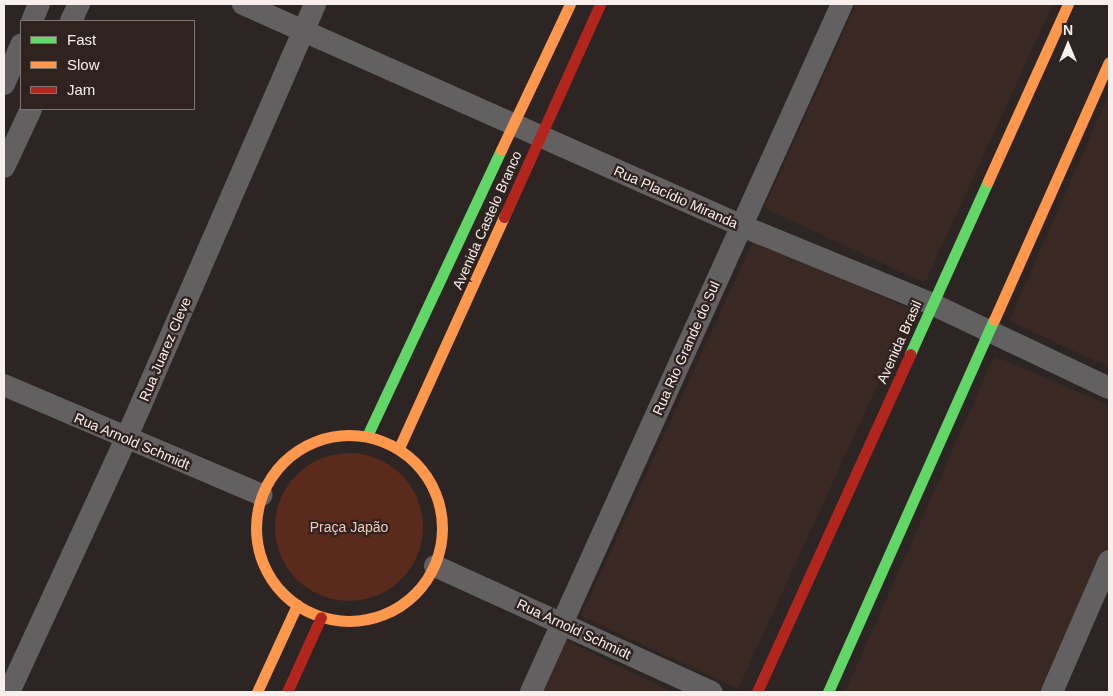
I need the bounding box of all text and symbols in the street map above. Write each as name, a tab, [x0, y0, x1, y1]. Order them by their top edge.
legend	[20, 20, 195, 110]
north arrow	[1043, 20, 1093, 70]
text: N	[1063, 22, 1073, 38]
text: Fast	[67, 31, 96, 48]
text: Slow	[67, 56, 100, 73]
text: Jam	[67, 81, 95, 98]
street label: Avenida Castelo Branco	[449, 148, 525, 292]
street label: Rua Placídio Miranda	[611, 162, 741, 232]
street label: Rua Rio Grande do Sul	[649, 278, 723, 418]
street label: Rua Juarez Cleve	[136, 295, 194, 403]
street label: Avenida Brasil	[873, 298, 925, 386]
street label: Rua Arnold Schmidt	[71, 409, 193, 473]
park label: Praça Japão	[310, 519, 388, 535]
street label: Rua Arnold Schmidt	[514, 595, 634, 663]

